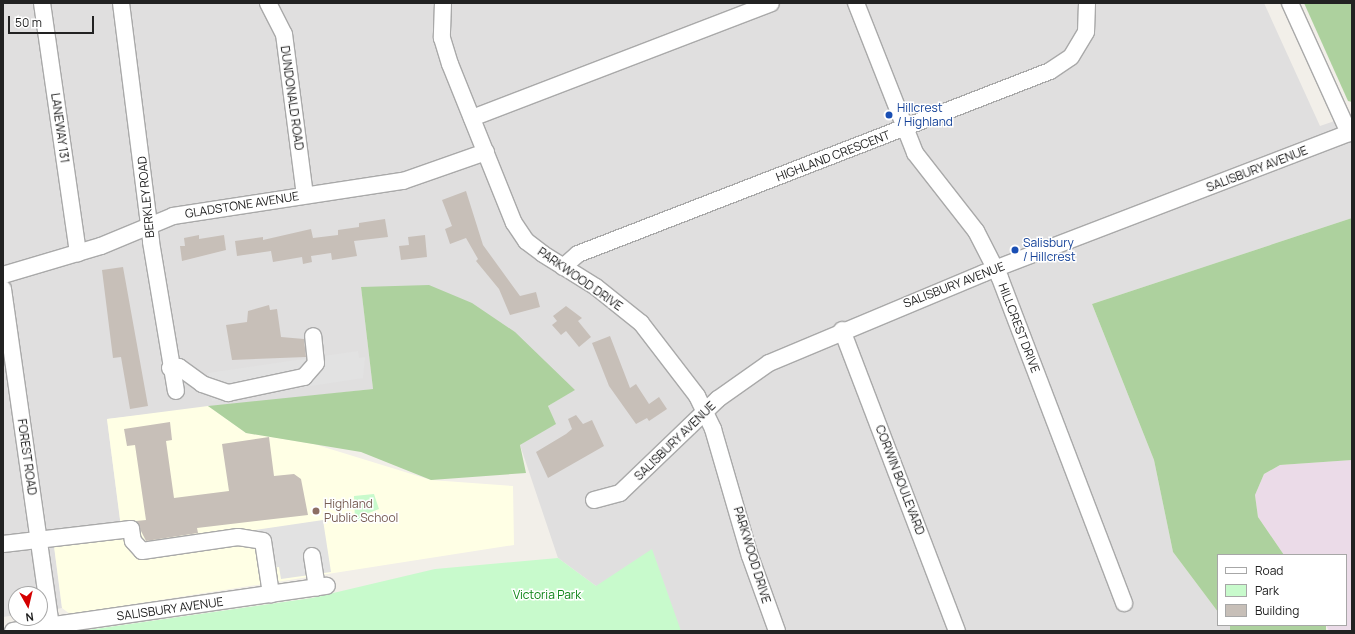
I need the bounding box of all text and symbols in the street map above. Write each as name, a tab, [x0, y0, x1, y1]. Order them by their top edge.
scale bar	[10, 8, 96, 34]
text: 50 m	[15, 14, 42, 31]
street label: DUNDONALD ROAD	[278, 45, 306, 151]
street label: LANEWAY 131	[48, 92, 72, 164]
place label: Hillcrest / Highland	[897, 101, 953, 129]
marker: Hillcrest / Highland	[884, 110, 894, 120]
street label: HIGHLAND CRESCENT	[774, 128, 892, 184]
street label: SALISBURY AVENUE	[1204, 143, 1310, 195]
street label: BERKLEY ROAD	[135, 155, 157, 239]
street label: GLADSTONE AVENUE	[184, 189, 300, 221]
place label: Salisbury / Hillcrest	[1023, 236, 1076, 264]
street label: PARKWOOD DRIVE	[535, 244, 625, 314]
marker: Salisbury / Hillcrest	[1010, 245, 1020, 255]
street label: SALISBURY AVENUE	[901, 259, 1007, 311]
street label: HILLCREST DRIVE	[995, 281, 1043, 375]
street label: SALISBURY AVENUE	[631, 398, 719, 484]
street label: FOREST ROAD	[14, 418, 40, 496]
street label: CORWIN BOULEVARD	[872, 423, 928, 537]
place label: Highland Public School	[324, 497, 398, 525]
street label: PARKWOOD DRIVE	[730, 505, 774, 605]
marker: Highland Public School	[311, 506, 321, 516]
legend	[1217, 554, 1347, 626]
text: Road	[1255, 562, 1283, 579]
text: Park	[1255, 582, 1279, 599]
north arrow	[8, 586, 48, 626]
park label: Victoria Park	[513, 588, 581, 602]
street label: SALISBURY AVENUE	[116, 594, 224, 624]
text: Building	[1255, 602, 1299, 619]
text: N	[25, 609, 35, 625]

